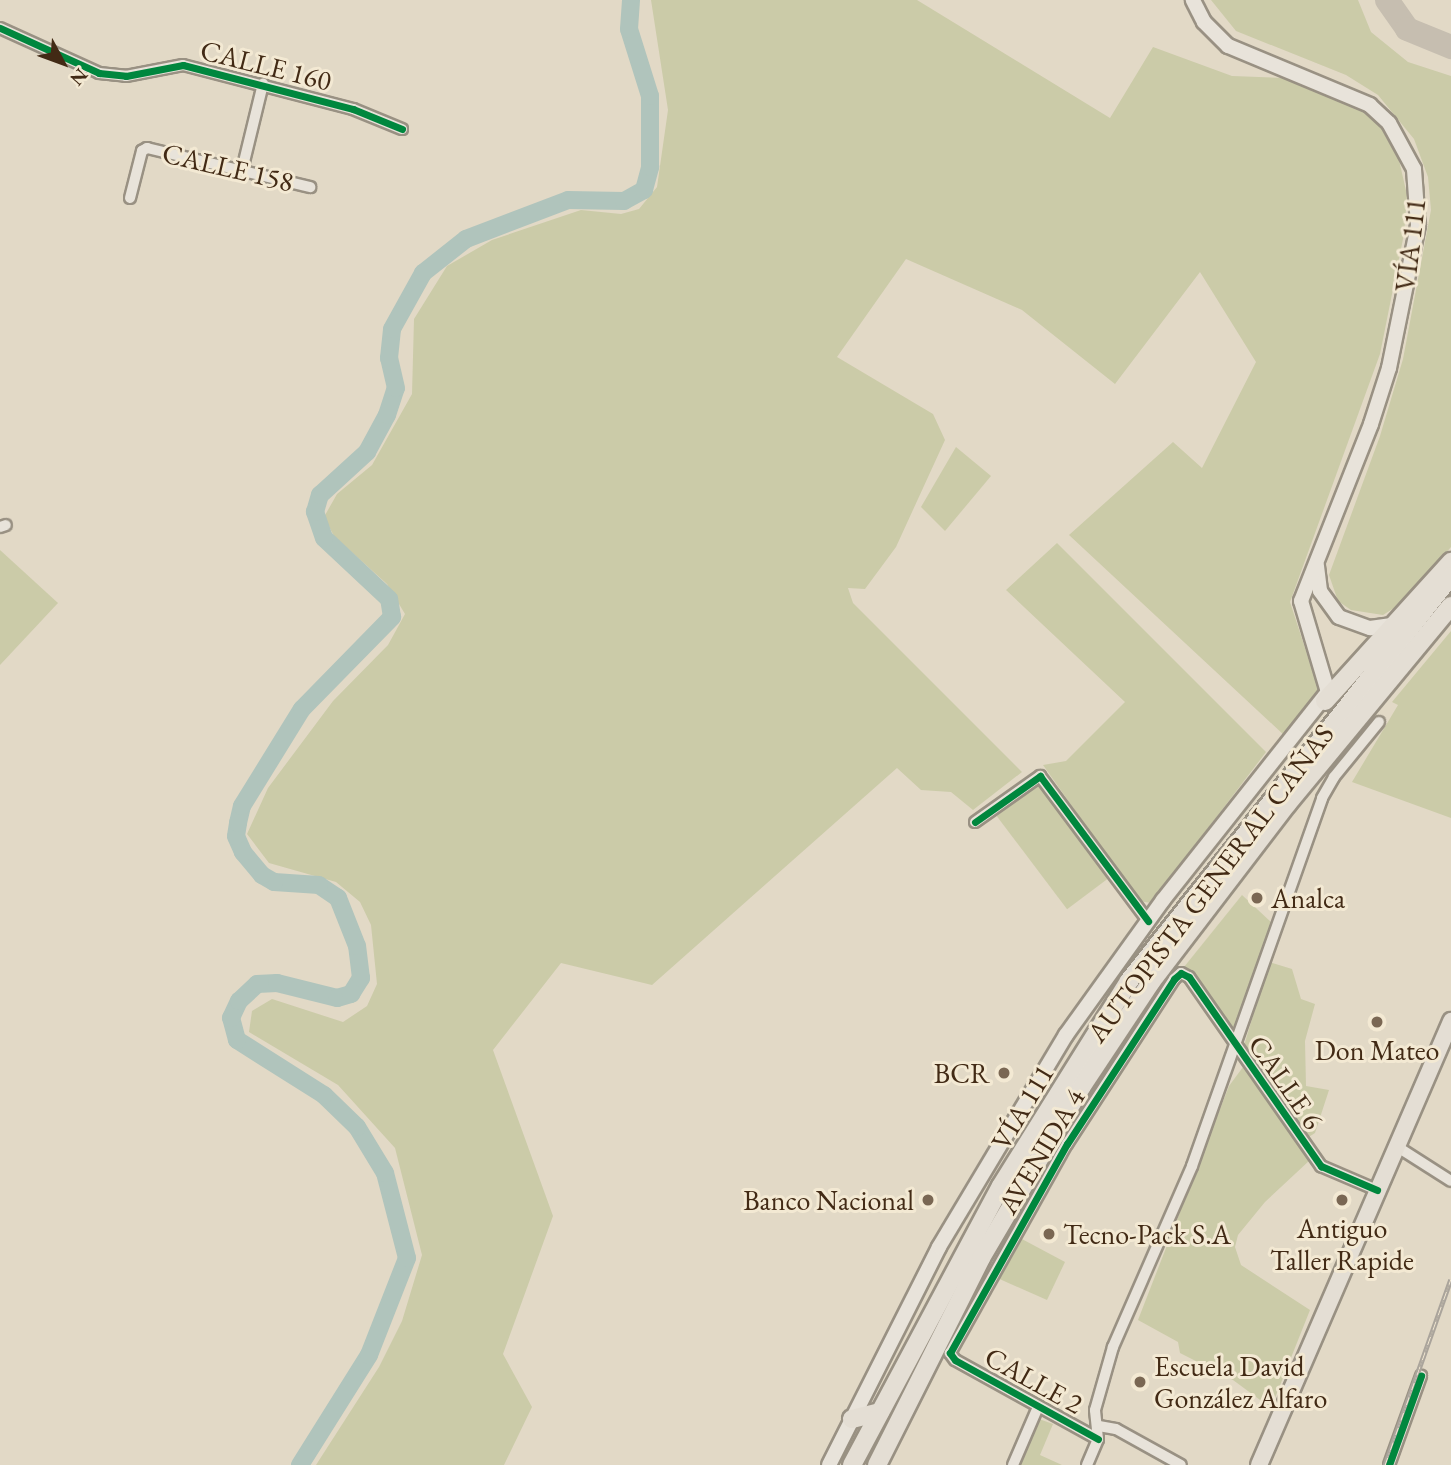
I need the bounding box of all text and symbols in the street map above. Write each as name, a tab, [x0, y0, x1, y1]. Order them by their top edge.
north arrow	[28, 28, 98, 98]
street label: CALLE 160	[197, 33, 335, 97]
text: N	[65, 63, 94, 91]
street label: CALLE 158	[159, 136, 297, 198]
street label: VÍA 111	[1388, 196, 1432, 294]
street label: AUTOPISTA GENERAL CAÑAS	[1079, 717, 1341, 1049]
place label: Analca	[1271, 881, 1345, 915]
marker: Analca	[1249, 890, 1265, 906]
marker: Don Mateo	[1369, 1014, 1385, 1030]
street label: CALLE 6	[1242, 1029, 1330, 1135]
place label: Don Mateo	[1315, 1033, 1439, 1067]
place label: BCR	[934, 1056, 990, 1090]
street label: VÍA 111	[983, 1058, 1061, 1156]
marker: BCR	[996, 1065, 1012, 1081]
street label: AVENIDA 4	[990, 1082, 1092, 1220]
place label: Banco Nacional	[743, 1183, 914, 1217]
marker: Banco Nacional	[920, 1192, 936, 1208]
marker: Antiguo Taller Rapide	[1334, 1192, 1350, 1208]
place label: Antiguo Taller Rapide	[1270, 1211, 1414, 1277]
place label: Tecno-Pack S.A	[1063, 1217, 1231, 1251]
marker: Tecno-Pack S.A	[1041, 1226, 1057, 1242]
street label: CALLE 2	[979, 1339, 1089, 1421]
place label: Escuela David González Alfaro	[1154, 1349, 1327, 1415]
marker: Escuela David González Alfaro	[1132, 1374, 1148, 1390]

